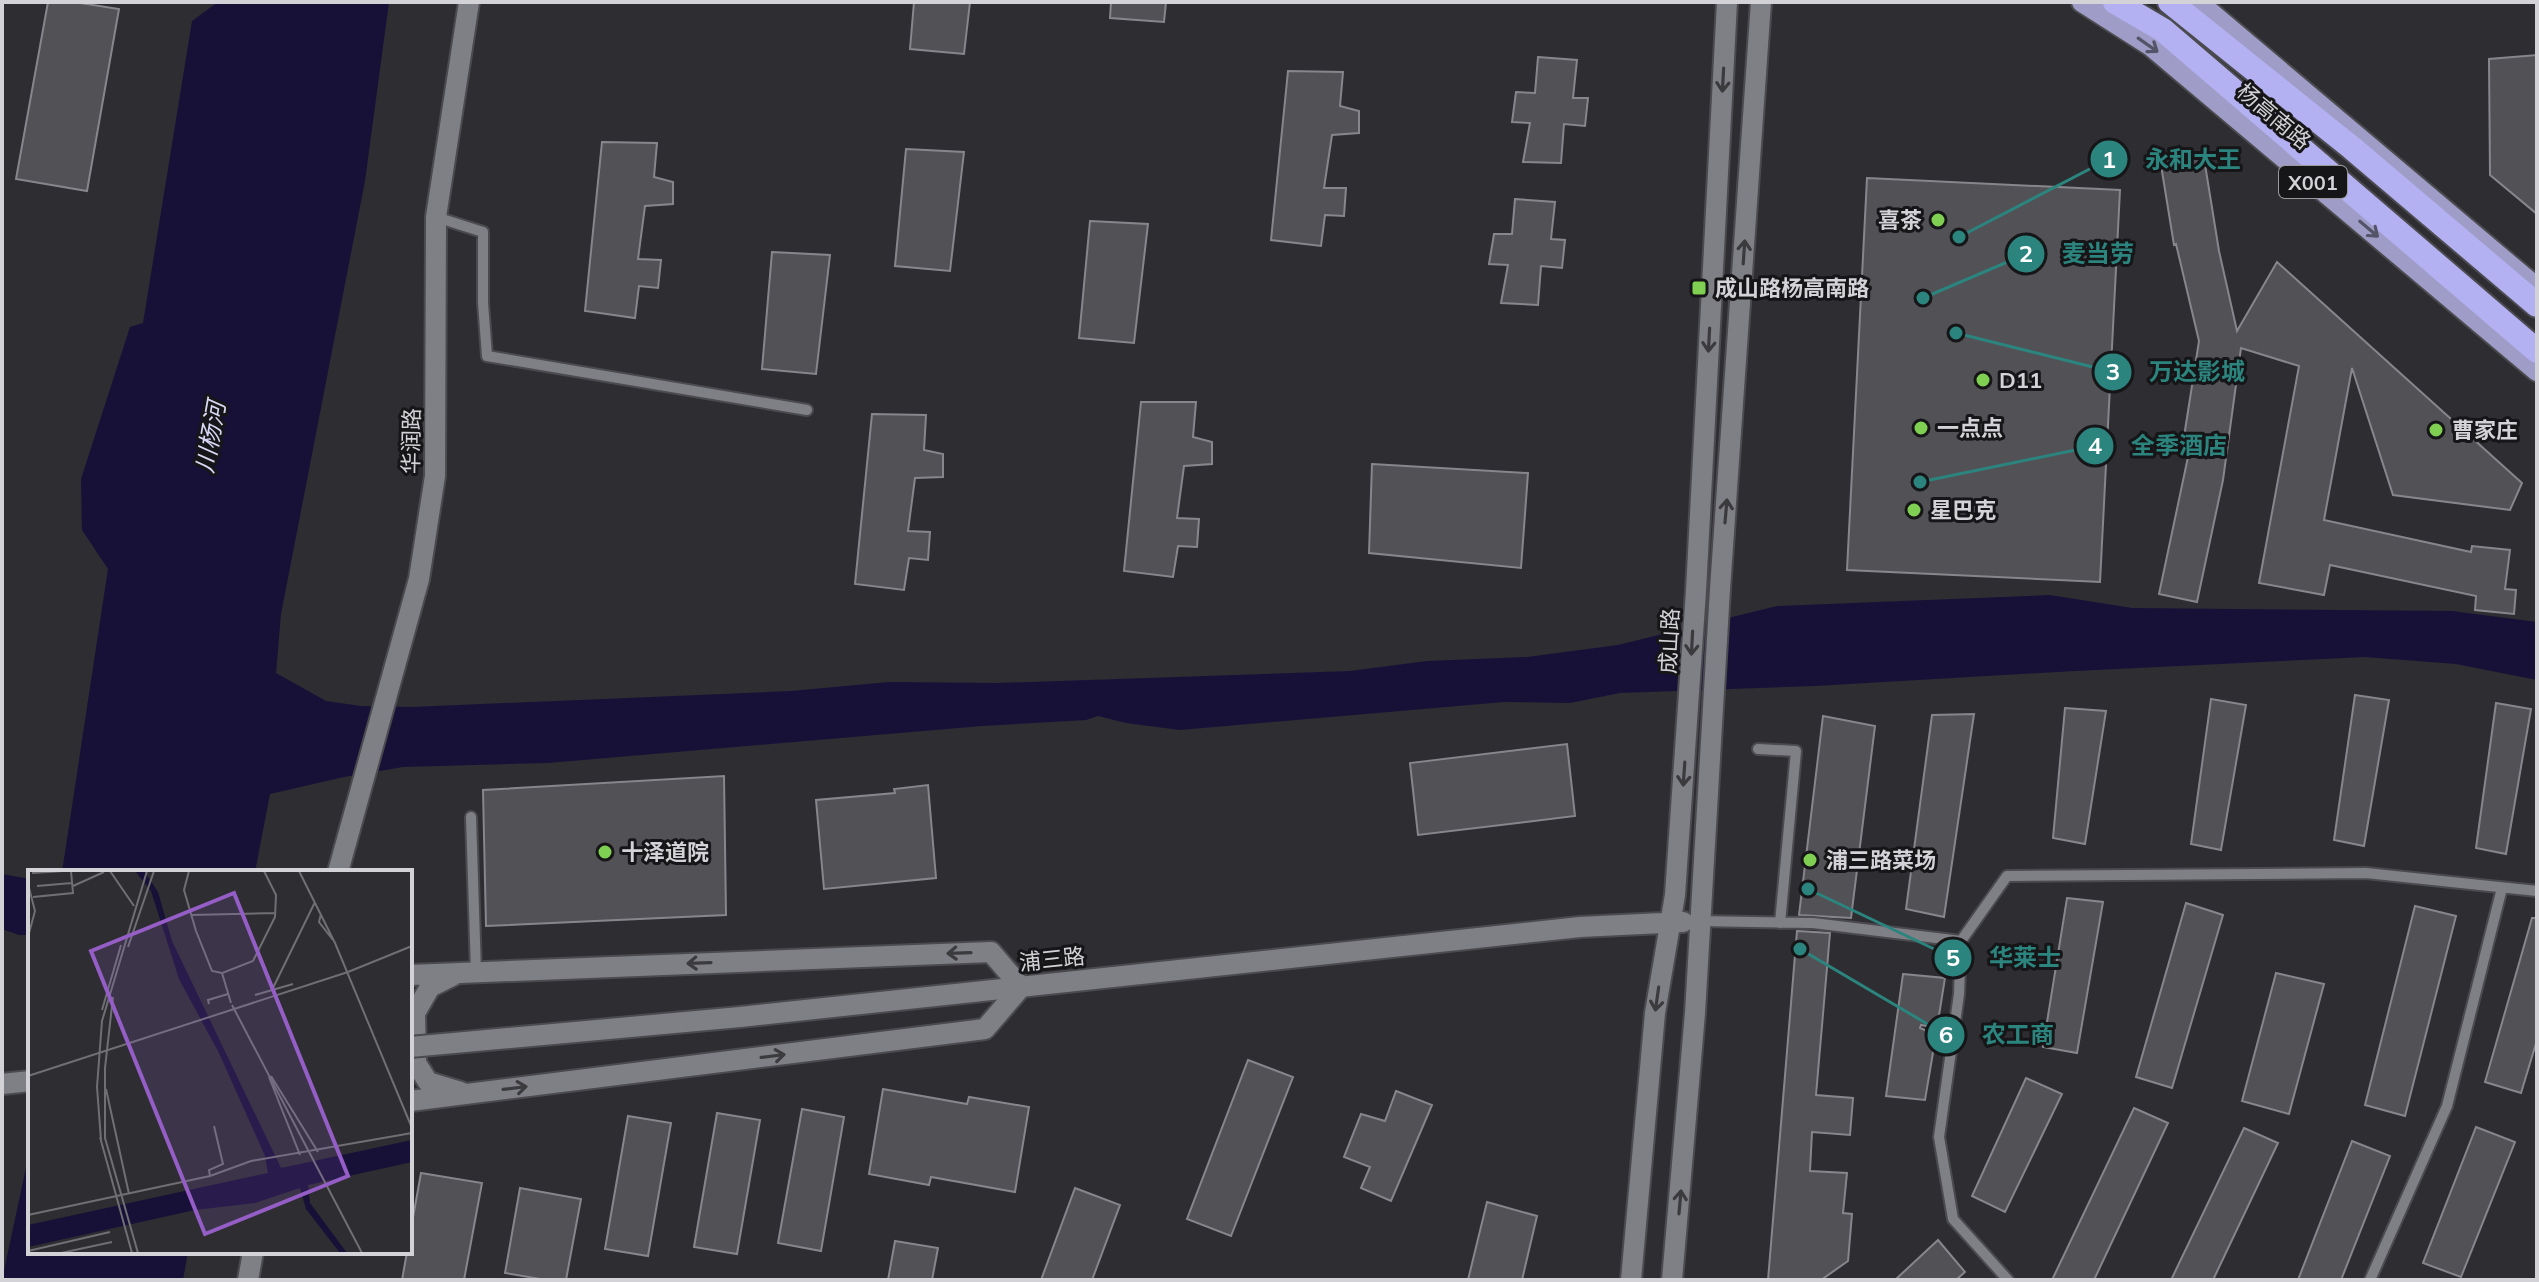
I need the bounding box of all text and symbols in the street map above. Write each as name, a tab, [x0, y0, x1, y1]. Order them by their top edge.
one-way arrow	[2136, 37, 2158, 53]
one-way arrow	[1715, 66, 1730, 93]
street label: 杨高南路	[2231, 77, 2317, 155]
callout: 永和大王	[2089, 135, 2257, 183]
text: 1	[2102, 144, 2116, 174]
text: 永和大王	[2145, 144, 2241, 174]
road number: X001	[2279, 166, 2347, 198]
place label: 喜茶	[1878, 206, 1922, 234]
marker: 喜茶	[1929, 211, 1947, 229]
one-way arrow	[2358, 220, 2378, 238]
callout: 麦当劳	[2006, 230, 2150, 278]
text: 2	[2019, 238, 2033, 268]
text: 麦当劳	[2062, 238, 2134, 268]
one-way arrow	[1737, 239, 1752, 266]
place label: 成山路杨高南路	[1715, 274, 1869, 302]
marker: 成山路杨高南路	[1690, 279, 1708, 297]
one-way arrow	[1702, 326, 1717, 352]
callout: 万达影城	[2093, 348, 2261, 396]
text: 3	[2106, 356, 2120, 386]
text: 万达影城	[2149, 356, 2245, 386]
place label: D11	[1999, 366, 2042, 394]
marker: D11	[1974, 371, 1992, 389]
water label: 川杨河	[189, 395, 232, 475]
street label: 华润路	[396, 408, 426, 474]
place label: 一点点	[1937, 414, 2003, 442]
place label: 曹家庄	[2452, 416, 2518, 444]
marker: 一点点	[1912, 419, 1930, 437]
marker: 曹家庄	[2427, 421, 2445, 439]
callout: 全季酒店	[2075, 422, 2243, 470]
text: 4	[2088, 430, 2102, 460]
text: 全季酒店	[2131, 430, 2227, 460]
place label: 星巴克	[1930, 496, 1996, 524]
one-way arrow	[1719, 498, 1734, 525]
marker: 星巴克	[1905, 501, 1923, 519]
street label: 成山路	[1653, 607, 1685, 675]
one-way arrow	[1685, 629, 1700, 656]
one-way arrow	[1676, 760, 1691, 787]
place label: 十泽道院	[621, 838, 709, 866]
marker: 十泽道院	[596, 843, 614, 861]
place label: 浦三路菜场	[1826, 846, 1936, 874]
marker: 浦三路菜场	[1801, 851, 1819, 869]
inset map	[28, 870, 412, 1254]
callout: 华莱士	[1933, 934, 2077, 982]
street label: 浦三路	[1018, 942, 1086, 976]
text: 5	[1946, 942, 1960, 972]
text: 华莱士	[1989, 942, 2061, 972]
one-way arrow	[946, 946, 973, 961]
one-way arrow	[686, 956, 713, 971]
one-way arrow	[1649, 986, 1664, 1011]
callout: 农工商	[1926, 1011, 2070, 1059]
text: 6	[1939, 1019, 1953, 1049]
text: 农工商	[1982, 1019, 2054, 1049]
one-way arrow	[760, 1048, 785, 1063]
one-way arrow	[502, 1080, 527, 1095]
one-way arrow	[1673, 1189, 1688, 1216]

